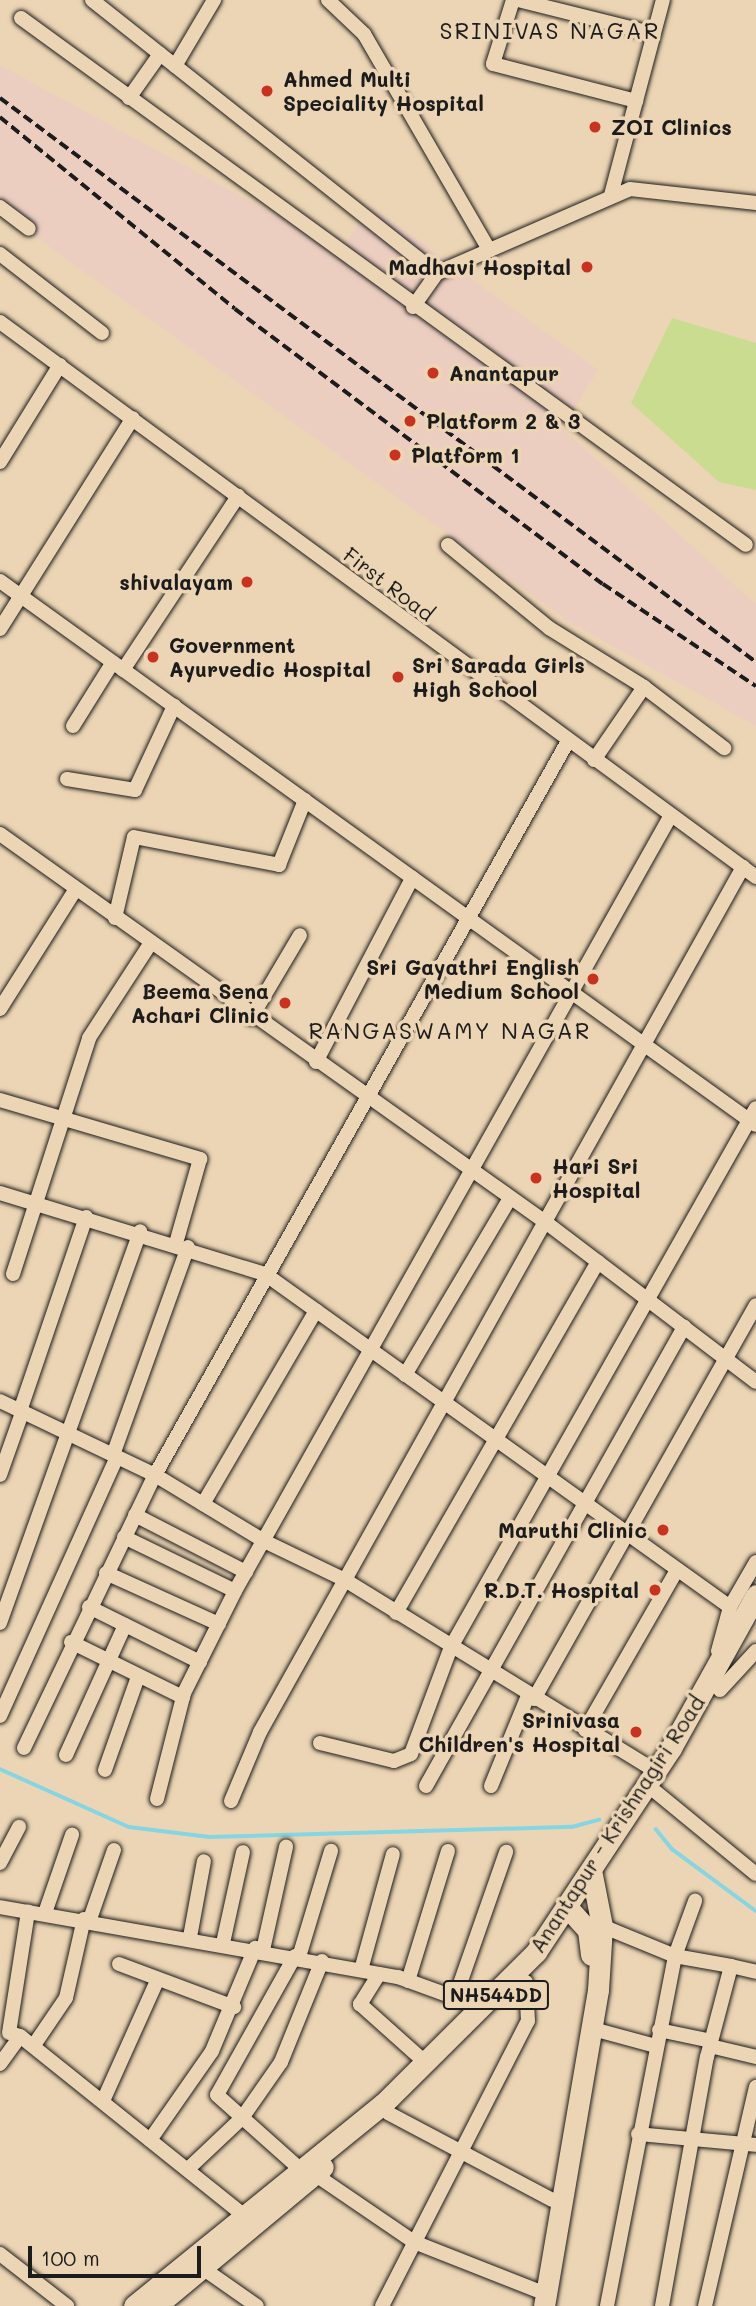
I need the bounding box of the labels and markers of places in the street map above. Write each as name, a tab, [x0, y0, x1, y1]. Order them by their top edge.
place label: Ahmed Multi Speciality Hospital	[283, 66, 484, 116]
marker: Ahmed Multi Speciality Hospital	[257, 81, 277, 101]
place label: ZOI Clinics	[611, 114, 732, 140]
marker: ZOI Clinics	[585, 117, 605, 137]
place label: Madhavi Hospital	[388, 254, 571, 280]
marker: Madhavi Hospital	[577, 257, 597, 277]
place label: Anantapur	[449, 360, 559, 386]
marker: Anantapur	[423, 363, 443, 383]
place label: Platform 2 & 3	[426, 408, 580, 434]
marker: Platform 2 & 3	[400, 411, 420, 431]
place label: Platform 1	[411, 442, 519, 468]
marker: Platform 1	[385, 445, 405, 465]
place label: shivalayam	[119, 569, 233, 595]
marker: shivalayam	[239, 574, 255, 590]
place label: Government Ayurvedic Hospital	[169, 632, 371, 682]
marker: Government Ayurvedic Hospital	[143, 647, 163, 667]
place label: Sri Sarada Girls High School	[412, 652, 585, 702]
marker: Sri Sarada Girls High School	[390, 669, 406, 685]
place label: Sri Gayathri English Medium School	[366, 954, 579, 1004]
marker: Sri Gayathri English Medium School	[585, 971, 601, 987]
place label: Beema Sena Achari Clinic	[131, 978, 269, 1028]
marker: Beema Sena Achari Clinic	[275, 993, 295, 1013]
place label: Hari Sri Hospital	[552, 1153, 640, 1203]
marker: Hari Sri Hospital	[526, 1168, 546, 1188]
place label: Maruthi Clinic	[498, 1517, 647, 1543]
marker: Maruthi Clinic	[653, 1520, 673, 1540]
place label: R.D.T. Hospital	[484, 1577, 639, 1603]
marker: R.D.T. Hospital	[645, 1580, 665, 1600]
place label: Srinivasa Children's Hospital	[418, 1707, 620, 1757]
marker: Srinivasa Children's Hospital	[626, 1722, 646, 1742]

